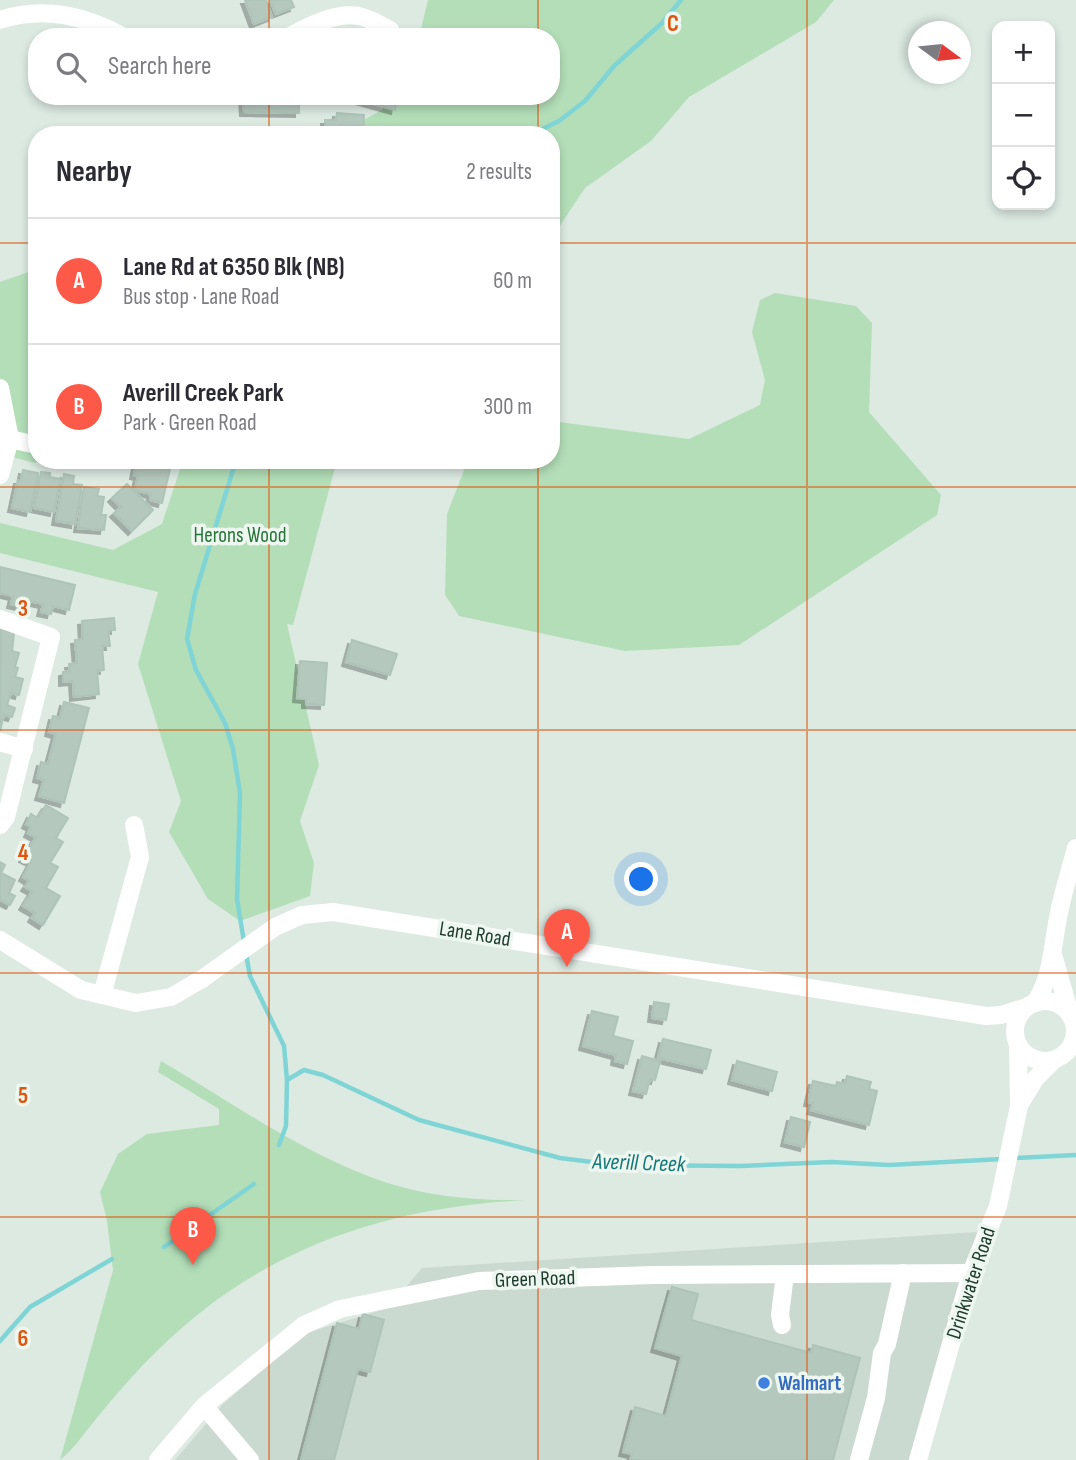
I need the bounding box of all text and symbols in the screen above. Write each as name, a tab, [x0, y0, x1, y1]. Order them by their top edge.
text: C	[667, 10, 679, 38]
north arrow	[908, 21, 971, 84]
map controls	[992, 21, 1055, 210]
button: +	[992, 21, 1055, 84]
search box	[28, 28, 560, 105]
icon: search	[52, 48, 90, 86]
text: Search here	[108, 51, 211, 82]
button: −	[992, 84, 1055, 147]
button: locate	[992, 147, 1055, 210]
text: Nearby	[56, 154, 132, 190]
text: 2 results	[466, 158, 532, 186]
text: Lane Rd at 6350 Blk (NB)	[123, 252, 345, 283]
text: A	[74, 267, 84, 295]
text: 60 m	[493, 267, 532, 295]
text: Bus stop · Lane Road	[123, 283, 279, 311]
text: Averill Creek Park	[123, 378, 284, 409]
text: B	[74, 393, 84, 421]
text: 300 m	[483, 393, 532, 421]
text: Park · Green Road	[123, 409, 257, 437]
park label: Herons Wood	[194, 523, 286, 548]
text: 3	[18, 595, 28, 623]
text: 4	[18, 839, 29, 867]
your location	[624, 862, 658, 896]
pin: A	[544, 909, 590, 967]
street label: Lane Road	[438, 916, 512, 952]
text: 5	[18, 1082, 28, 1110]
water label: Averill Creek	[591, 1147, 687, 1179]
pin: B	[170, 1207, 216, 1265]
street label: Drinkwater Road	[941, 1224, 1001, 1342]
street label: Green Road	[494, 1265, 576, 1293]
text: 6	[18, 1325, 28, 1353]
place label: Walmart	[778, 1371, 841, 1396]
marker: Walmart	[756, 1375, 772, 1391]

